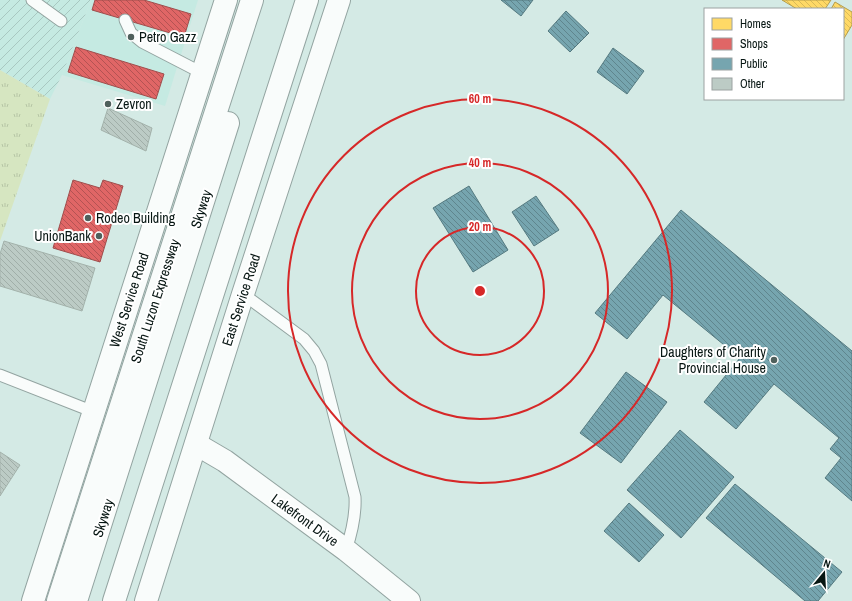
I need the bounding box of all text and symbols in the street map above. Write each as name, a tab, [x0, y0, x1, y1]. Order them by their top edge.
legend	[704, 8, 844, 100]
text: Homes	[740, 16, 771, 32]
place label: Petro Gazz	[139, 28, 197, 46]
marker: Petro Gazz	[126, 32, 136, 42]
text: Shops	[740, 36, 768, 52]
text: Public	[740, 56, 767, 72]
text: Other	[740, 76, 765, 92]
text: 60 m	[469, 91, 491, 107]
place label: Zevron	[116, 95, 152, 113]
marker: Zevron	[103, 99, 113, 109]
text: 40 m	[469, 155, 491, 171]
street label: Skyway	[186, 187, 216, 231]
place label: Rodeo Building	[96, 209, 176, 227]
marker: Rodeo Building	[83, 213, 93, 223]
text: 20 m	[469, 219, 491, 235]
place label: UnionBank	[34, 227, 91, 245]
marker: UnionBank	[94, 231, 104, 241]
street label: South Luzon Expressway	[126, 236, 184, 365]
street label: West Service Road	[105, 250, 153, 350]
street label: East Service Road	[218, 252, 264, 348]
centre of rings	[473, 284, 487, 298]
place label: Daughters of Charity Provincial House	[660, 343, 766, 377]
marker: Daughters of Charity Provincial House	[769, 355, 779, 365]
street label: Lakefront Drive	[268, 490, 342, 550]
street label: Skyway	[88, 496, 118, 540]
north arrow	[804, 553, 844, 593]
text: N	[822, 556, 832, 571]

